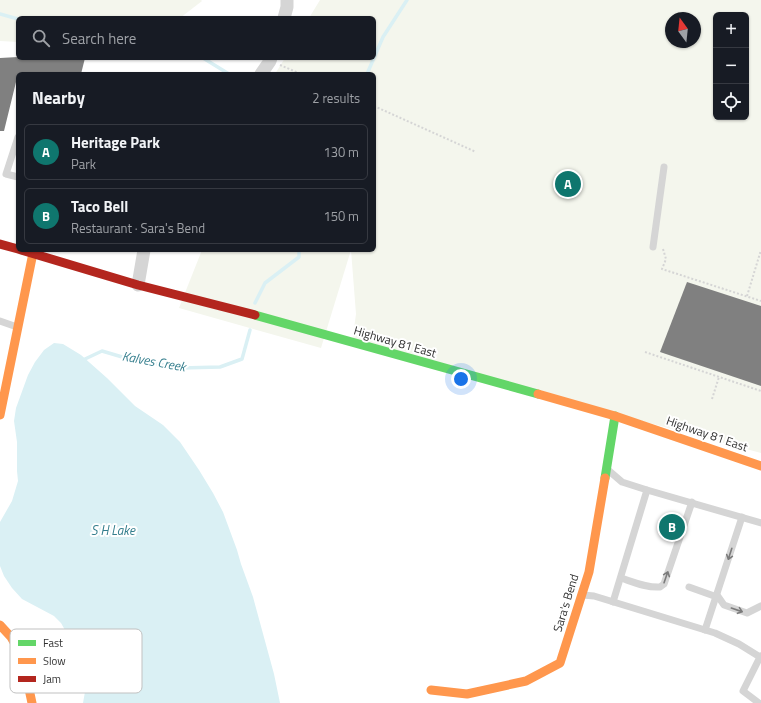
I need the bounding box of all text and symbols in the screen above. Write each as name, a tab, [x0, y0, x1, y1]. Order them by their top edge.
north arrow	[665, 12, 701, 48]
map controls	[713, 12, 749, 120]
button: +	[713, 12, 749, 48]
search box	[16, 16, 376, 60]
icon: search	[30, 27, 52, 49]
text: Search here	[62, 27, 136, 50]
button: −	[713, 48, 749, 84]
button: locate	[713, 84, 749, 120]
text: Nearby	[32, 85, 85, 111]
text: 2 results	[312, 88, 360, 108]
text: Heritage Park	[71, 131, 160, 154]
text: A	[42, 142, 50, 162]
text: 130 m	[323, 142, 359, 162]
text: Park	[71, 154, 96, 174]
pin: A	[555, 169, 581, 199]
text: Taco Bell	[71, 195, 128, 218]
text: B	[42, 206, 50, 226]
text: 150 m	[323, 206, 359, 226]
text: Restaurant · Sara's Bend	[71, 218, 205, 238]
street label: Highway 81 East	[352, 321, 439, 363]
water label: Kalves Creek	[121, 346, 190, 377]
your location	[451, 369, 471, 389]
street label: Highway 81 East	[664, 411, 751, 457]
pin: B	[659, 512, 685, 542]
water label: S H Lake	[91, 520, 136, 540]
one-way arrow	[726, 547, 733, 560]
one-way arrow	[663, 571, 670, 584]
street label: Sara's Bend	[548, 572, 583, 634]
one-way arrow	[731, 606, 743, 614]
legend	[10, 629, 142, 693]
text: Fast	[43, 635, 63, 651]
text: Slow	[43, 653, 66, 669]
text: Jam	[43, 671, 61, 687]

